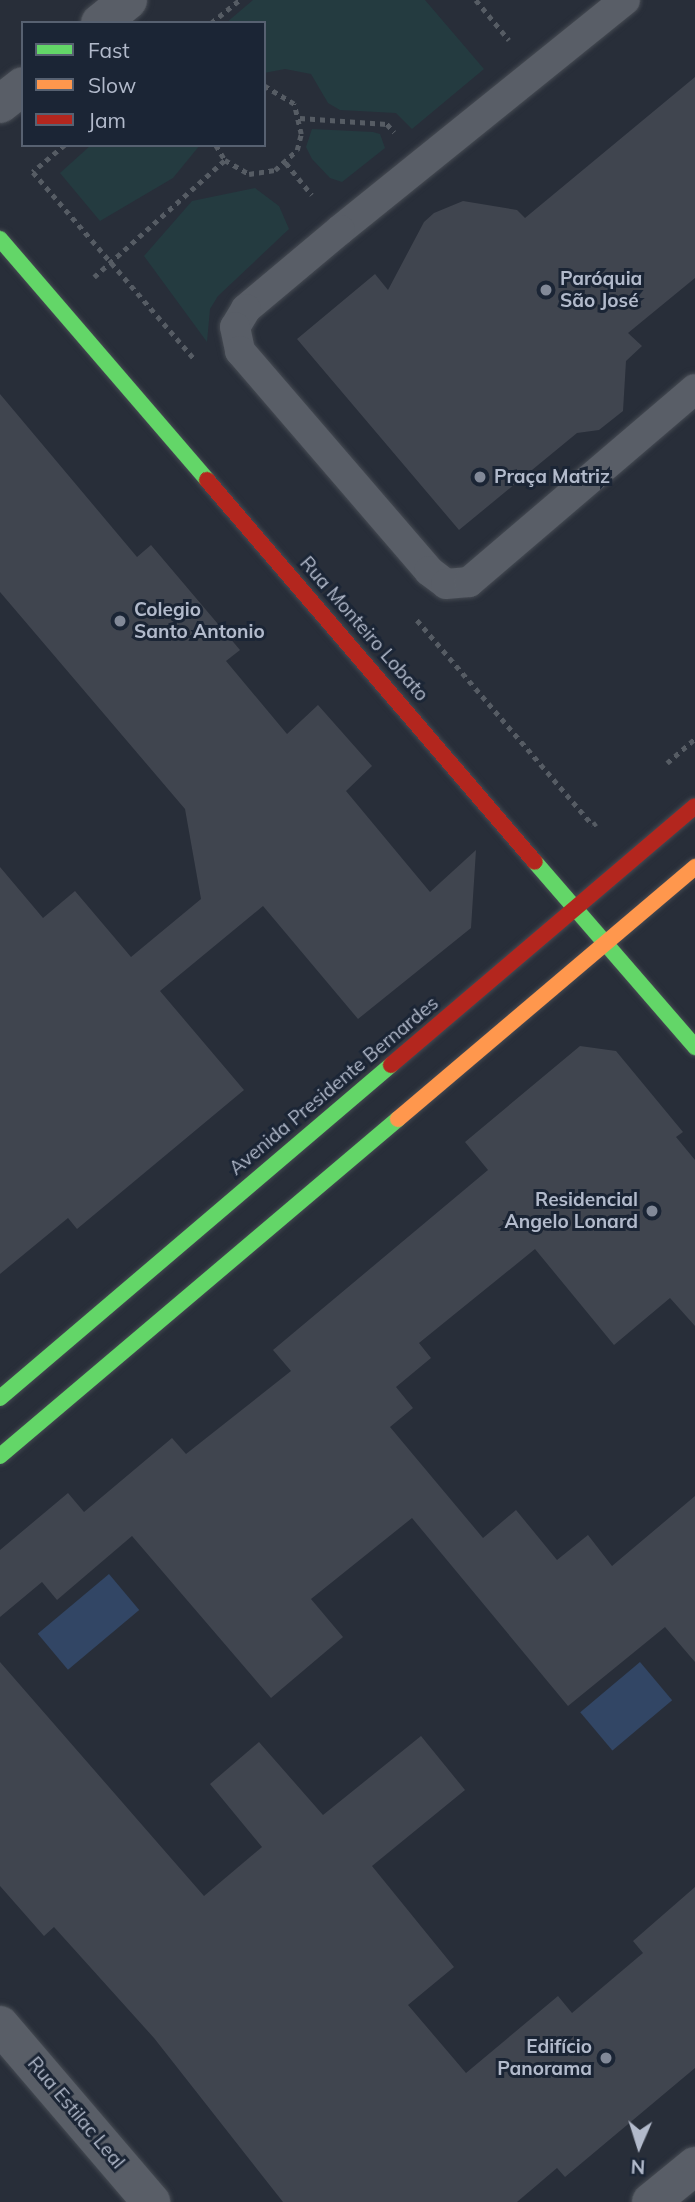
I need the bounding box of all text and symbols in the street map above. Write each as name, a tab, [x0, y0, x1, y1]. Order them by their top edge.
legend	[21, 21, 266, 147]
text: Fast	[88, 37, 130, 63]
text: Slow	[88, 72, 136, 98]
text: Jam	[88, 107, 126, 133]
place label: Paróquia São José	[560, 268, 642, 312]
marker: Paróquia São José	[538, 282, 554, 298]
place label: Praça Matriz	[494, 466, 610, 488]
marker: Praça Matriz	[472, 469, 488, 485]
street label: Rua Monteiro Lobato	[295, 552, 433, 706]
place label: Colegio Santo Antonio	[134, 599, 265, 643]
marker: Colegio Santo Antonio	[112, 613, 128, 629]
street label: Avenida Presidente Bernardes	[225, 992, 443, 1180]
place label: Residencial Angelo Lonard	[505, 1189, 638, 1233]
marker: Residencial Angelo Lonard	[644, 1203, 660, 1219]
place label: Edifício Panorama	[497, 2036, 592, 2080]
marker: Edifício Panorama	[598, 2050, 614, 2066]
street label: Rua Estilac Leal	[23, 2053, 129, 2173]
north arrow	[604, 2111, 674, 2181]
text: N	[630, 2155, 646, 2179]

